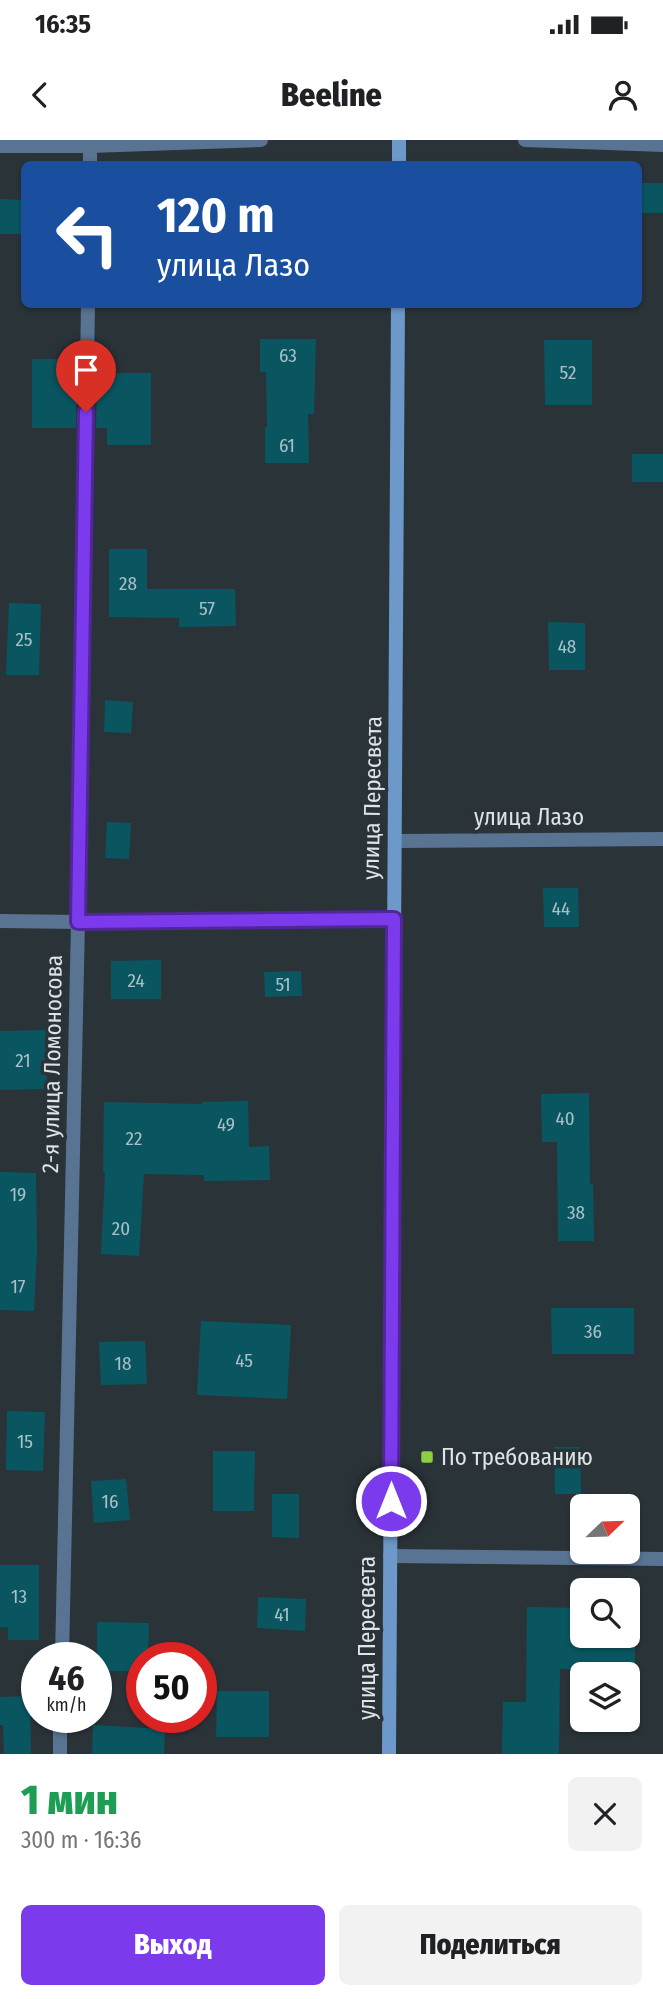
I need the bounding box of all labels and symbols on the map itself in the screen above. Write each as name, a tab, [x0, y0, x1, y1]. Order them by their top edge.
pin	[56, 340, 116, 412]
house number: 63	[279, 344, 297, 367]
house number: 52	[560, 361, 576, 384]
house number: 61	[279, 434, 295, 457]
house number: 28	[119, 572, 137, 595]
house number: 57	[199, 597, 215, 620]
house number: 25	[15, 628, 33, 651]
house number: 48	[558, 635, 576, 658]
street label: улица Пересвета	[357, 716, 387, 880]
street label: улица Лазо	[474, 803, 584, 831]
house number: 44	[552, 897, 570, 920]
street label: 2-я улица Ломоносова	[36, 955, 68, 1173]
house number: 24	[127, 969, 145, 992]
house number: 51	[275, 973, 291, 996]
house number: 21	[15, 1049, 31, 1072]
house number: 40	[555, 1107, 575, 1130]
house number: 49	[217, 1113, 235, 1136]
house number: 22	[126, 1127, 142, 1150]
house number: 19	[10, 1183, 26, 1206]
house number: 38	[567, 1201, 585, 1224]
house number: 20	[112, 1217, 130, 1240]
house number: 17	[10, 1275, 26, 1298]
house number: 36	[584, 1320, 602, 1343]
house number: 45	[235, 1349, 253, 1372]
house number: 18	[115, 1352, 131, 1375]
house number: 15	[17, 1430, 33, 1453]
place label: По требованию	[441, 1443, 593, 1471]
marker: По требованию	[419, 1449, 435, 1465]
position arrow	[354, 1464, 428, 1538]
house number: 16	[102, 1490, 118, 1513]
north arrow	[570, 1494, 640, 1564]
street label: улица Пересвета	[353, 1556, 381, 1720]
house number: 13	[11, 1585, 27, 1608]
house number: 41	[274, 1603, 290, 1626]
speed limit sign: 50	[126, 1642, 217, 1733]

